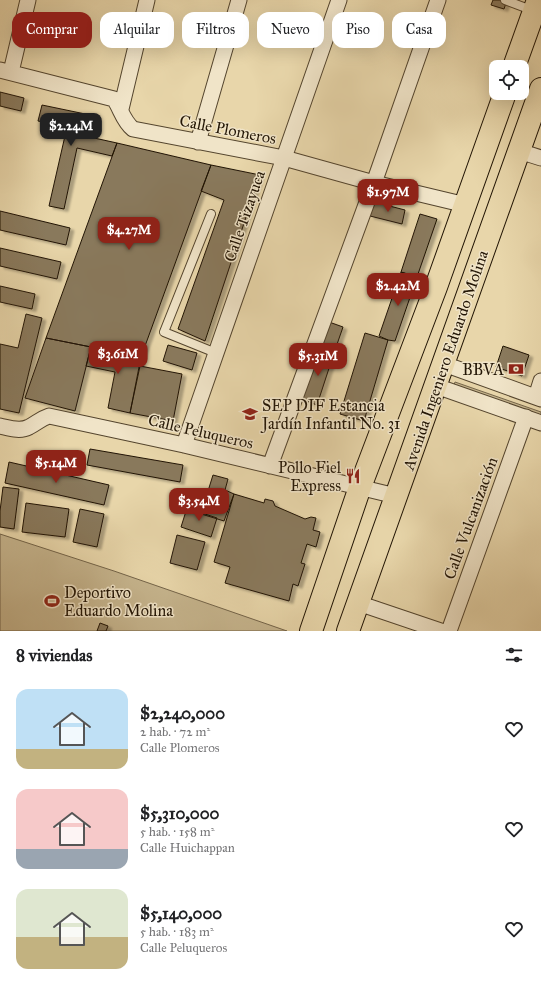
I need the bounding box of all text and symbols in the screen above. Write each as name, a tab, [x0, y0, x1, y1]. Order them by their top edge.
chip: Comprar	[12, 12, 92, 48]
chip: Alquilar	[100, 12, 174, 48]
chip: Filtros	[182, 12, 249, 48]
chip: Nuevo	[257, 12, 324, 48]
chip: Piso	[332, 12, 384, 48]
chip: Casa	[392, 12, 446, 48]
map controls	[489, 60, 529, 100]
button: locate	[489, 60, 529, 100]
street label: Calle Plomeros	[178, 111, 278, 148]
pin: $2.24M	[38, 113, 104, 147]
text: $2.24M	[49, 118, 93, 134]
street label: Calle Tizayuca	[220, 168, 269, 264]
pin: $1.97M	[355, 179, 421, 213]
text: $1.97M	[367, 184, 409, 200]
pin: $4.27M	[96, 217, 162, 251]
text: $4.27M	[107, 222, 151, 238]
street label: Avenida Ingeniero Eduardo Molina	[399, 248, 493, 474]
pin: $2.42M	[365, 273, 431, 307]
text: $2.42M	[376, 278, 420, 294]
pin: $3.61M	[85, 341, 151, 375]
pin: $5.31M	[285, 343, 351, 377]
text: $3.61M	[98, 346, 138, 362]
text: $5.31M	[298, 348, 338, 364]
place label: BBVA	[462, 360, 504, 379]
bank icon: BBVA	[507, 360, 525, 378]
place label: SEP DIF Estancia Jardín Infantil No. 31	[260, 396, 400, 434]
school or university icon: SEP DIF Estancia Jardín Infantil No. 31	[241, 405, 259, 423]
street label: Calle Peluqueros	[146, 410, 255, 454]
pin: $5.14M	[23, 450, 89, 484]
street label: Calle Vulcanización	[440, 454, 501, 582]
text: $5.14M	[35, 455, 77, 471]
place label: Pollo Fiel Express	[278, 458, 342, 495]
restaurant icon: Pollo Fiel Express	[344, 467, 362, 485]
pin: $3.54M	[166, 488, 232, 522]
text: $3.54M	[178, 493, 220, 509]
place label: Deportivo Eduardo Molina	[64, 583, 173, 620]
sports icon: Deportivo Eduardo Molina	[43, 592, 61, 610]
icon: filters	[503, 644, 525, 666]
text: 8 viviendas	[16, 645, 92, 666]
text: $2,240,000	[140, 703, 225, 724]
icon: home	[48, 705, 96, 753]
icon: heart	[503, 718, 525, 740]
text: 2 hab. · 72 m²	[140, 724, 210, 740]
text: Calle Plomeros	[140, 740, 220, 756]
text: $5,310,000	[140, 803, 219, 824]
icon: home	[48, 805, 96, 853]
icon: heart	[503, 818, 525, 840]
text: 5 hab. · 158 m²	[140, 824, 215, 840]
text: Calle Huichappan	[140, 840, 235, 856]
text: $5,140,000	[140, 903, 222, 924]
icon: home	[48, 905, 96, 953]
icon: heart	[503, 918, 525, 940]
text: 5 hab. · 183 m²	[140, 924, 214, 940]
text: Calle Peluqueros	[140, 940, 227, 956]

